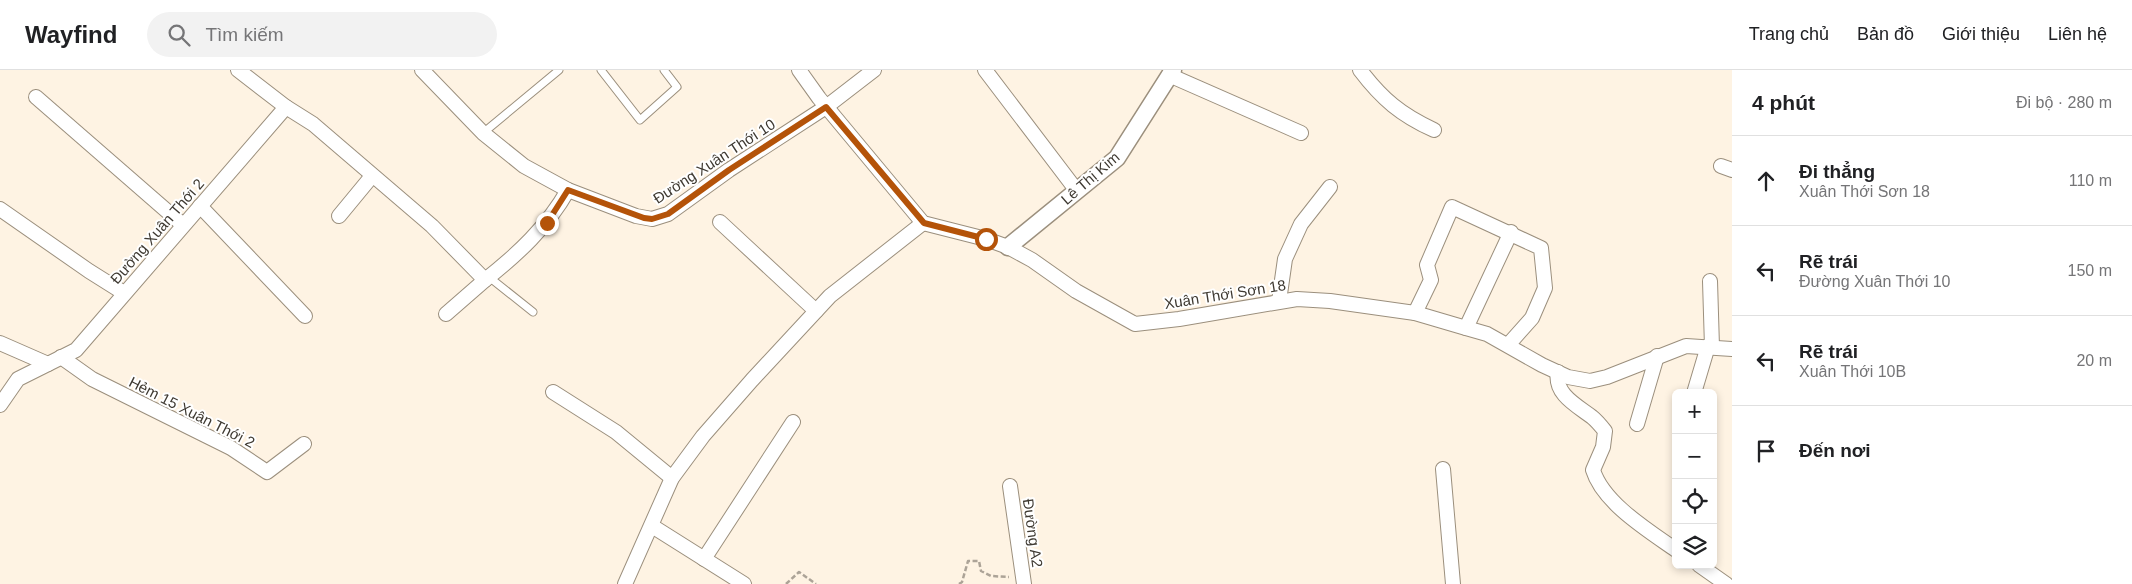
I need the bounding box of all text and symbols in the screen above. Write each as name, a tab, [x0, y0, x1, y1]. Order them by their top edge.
search box	[147, 12, 497, 57]
text: Wayfind	[25, 21, 117, 48]
icon: search	[165, 21, 193, 49]
text: Tìm kiếm	[205, 24, 284, 45]
text: Trang chủ	[1749, 24, 1829, 44]
text: Bản đồ	[1857, 24, 1914, 44]
text: Giới thiệu	[1942, 24, 2020, 44]
text: Liên hệ	[2048, 24, 2107, 44]
text: 4 phút	[1752, 91, 1815, 114]
text: Đi bộ · 280 m	[2016, 94, 2112, 111]
street label: Đường Xuân Thới 10	[650, 115, 778, 207]
street label: Lê Thị Kim	[1057, 148, 1123, 208]
text: Đi thẳng	[1799, 161, 1875, 182]
icon: ahead	[1752, 167, 1780, 195]
text: 110 m	[2069, 172, 2112, 189]
street label: Đường Xuân Thới 2	[107, 175, 207, 287]
text: Xuân Thới Sơn 18	[1799, 183, 1930, 200]
route end	[536, 212, 559, 235]
route start	[975, 228, 998, 251]
text: Rẽ trái	[1799, 251, 1858, 272]
icon: left	[1752, 257, 1780, 285]
text: 150 m	[2068, 262, 2112, 279]
text: Đường Xuân Thới 10	[1799, 273, 1950, 290]
street label: Xuân Thới Sơn 18	[1163, 276, 1287, 312]
text: Rẽ trái	[1799, 341, 1858, 362]
icon: left	[1752, 347, 1780, 375]
text: 20 m	[2076, 352, 2112, 369]
text: Xuân Thới 10B	[1799, 363, 1906, 380]
street label: Hẻm 15 Xuân Thới 2	[126, 373, 258, 451]
map controls	[1672, 389, 1717, 569]
button: +	[1672, 389, 1717, 434]
button: −	[1672, 434, 1717, 479]
icon: arrive	[1752, 437, 1780, 465]
text: Đến nơi	[1799, 440, 1871, 461]
button: locate	[1672, 479, 1717, 524]
street label: Đường A2	[1020, 498, 1046, 568]
button: layers	[1672, 524, 1717, 569]

